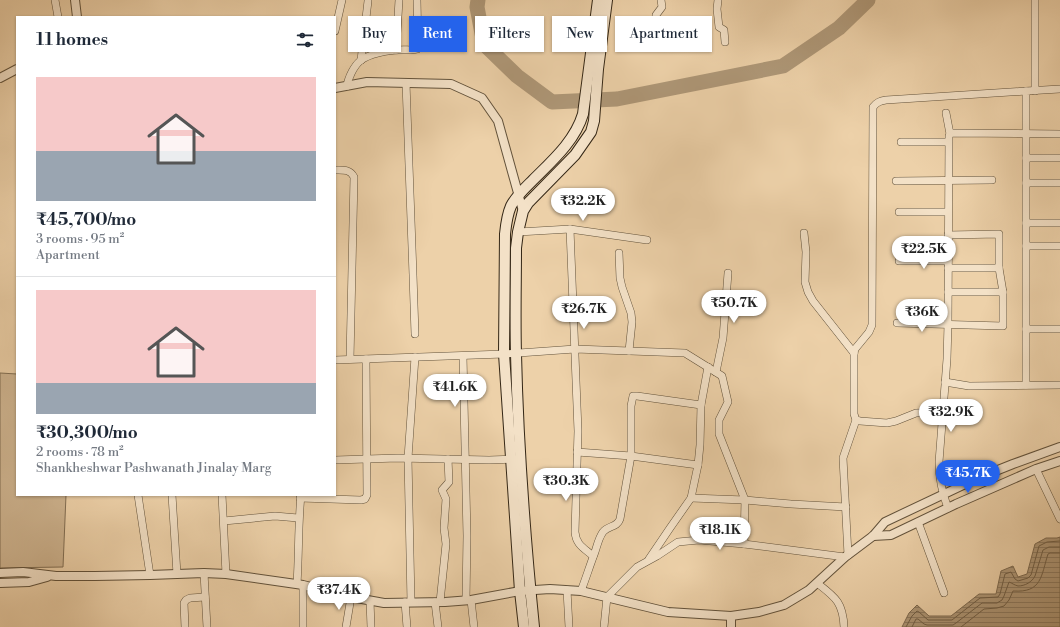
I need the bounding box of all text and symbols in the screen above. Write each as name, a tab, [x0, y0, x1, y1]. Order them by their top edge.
chip: Buy	[348, 16, 401, 52]
chip: Rent	[409, 16, 467, 52]
chip: Filters	[475, 16, 544, 52]
chip: New	[552, 16, 607, 52]
chip: Apartment	[615, 16, 712, 52]
text: 11 homes	[36, 29, 108, 51]
icon: filters	[294, 29, 316, 51]
icon: home	[140, 103, 212, 175]
pin: ₹32.2K	[550, 188, 616, 222]
text: ₹32.2K	[560, 193, 606, 209]
text: ₹45,700/mo	[36, 209, 136, 231]
text: 3 rooms · 95 m²	[36, 231, 124, 247]
pin: ₹22.5K	[891, 236, 957, 270]
text: ₹22.5K	[901, 241, 947, 257]
text: Apartment	[36, 247, 100, 263]
pin: ₹50.7K	[701, 290, 767, 324]
text: ₹50.7K	[710, 295, 758, 311]
pin: ₹26.7K	[551, 296, 617, 330]
pin: ₹36K	[898, 299, 946, 333]
text: ₹26.7K	[561, 301, 607, 317]
text: ₹36K	[905, 304, 939, 320]
icon: home	[140, 316, 212, 388]
pin: ₹41.6K	[422, 374, 488, 408]
text: ₹41.6K	[432, 379, 478, 395]
pin: ₹32.9K	[918, 399, 984, 433]
text: ₹32.9K	[928, 404, 974, 420]
text: ₹30,300/mo	[36, 422, 138, 444]
text: 2 rooms · 78 m²	[36, 444, 124, 460]
text: Shankheshwar Pashwanath Jinalay Marg	[36, 460, 271, 476]
pin: ₹45.7K	[935, 460, 1001, 494]
text: ₹45.7K	[945, 465, 991, 481]
pin: ₹30.3K	[533, 468, 599, 502]
text: ₹30.3K	[542, 473, 590, 489]
pin: ₹18.1K	[687, 517, 753, 551]
text: ₹18.1K	[699, 522, 741, 538]
pin: ₹37.4K	[306, 577, 372, 611]
text: ₹37.4K	[316, 582, 362, 598]

